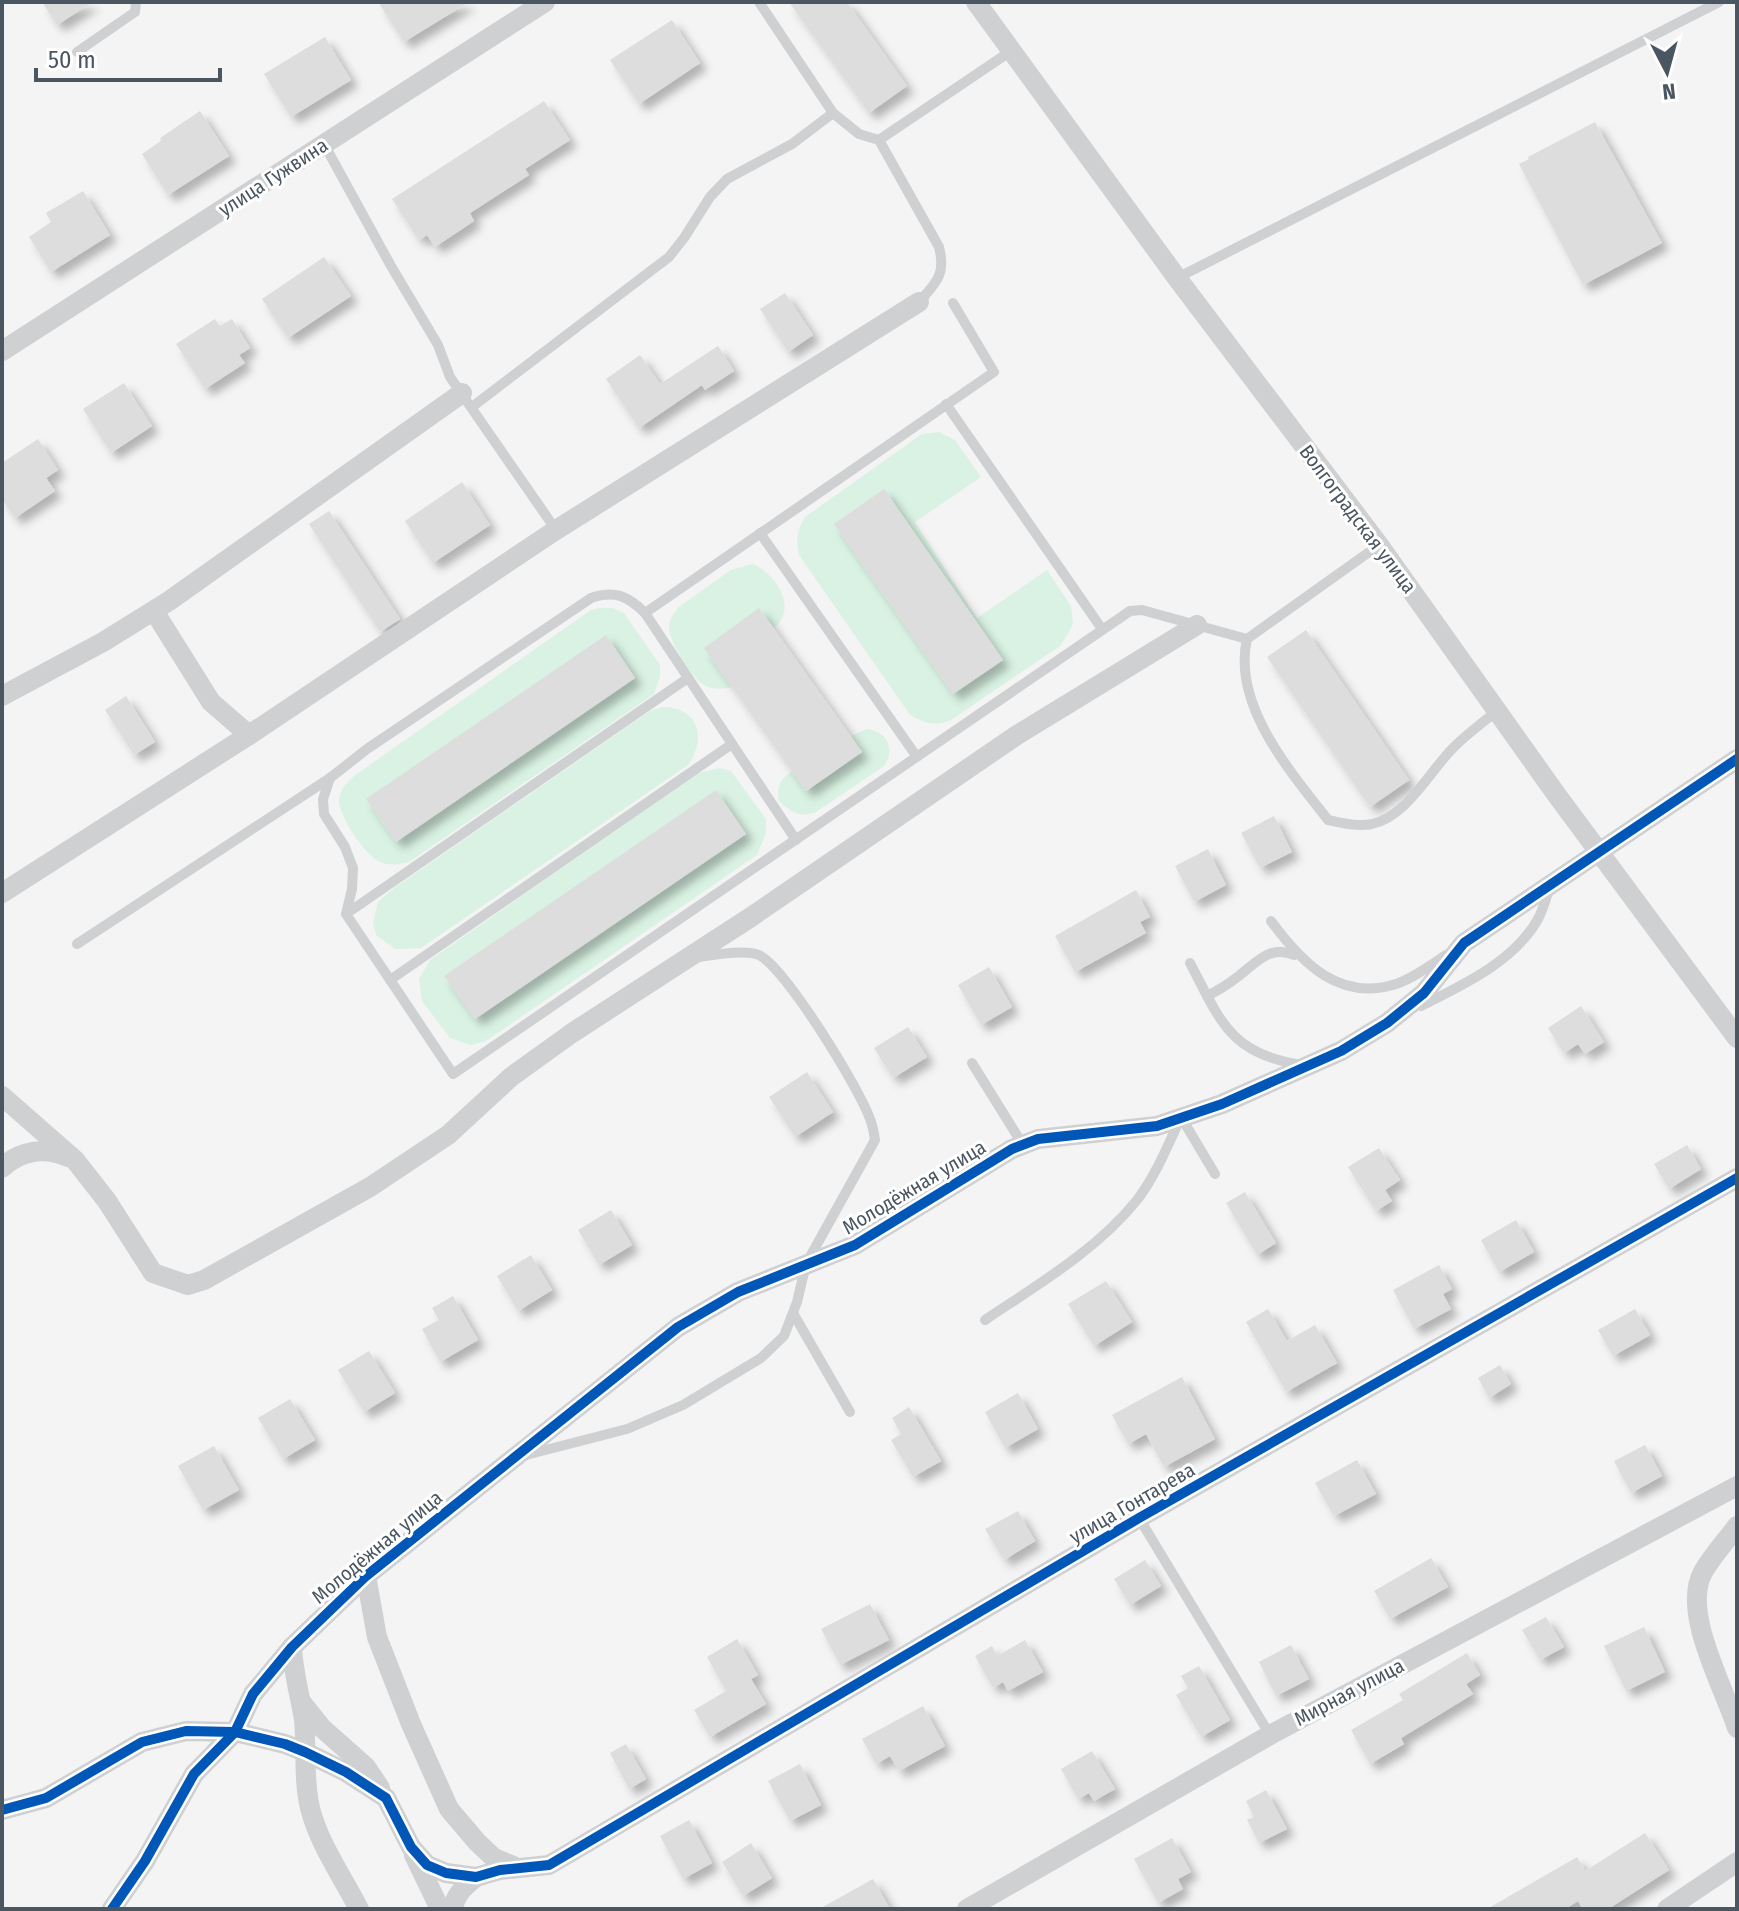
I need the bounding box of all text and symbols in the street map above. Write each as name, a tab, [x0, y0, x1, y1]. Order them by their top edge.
scale bar	[36, 32, 220, 82]
north arrow	[1627, 32, 1707, 112]
text: 50 m	[48, 46, 96, 74]
text: N	[1661, 77, 1677, 106]
street label: улица Гужвина	[214, 133, 332, 221]
street label: Волгоградская улица	[1294, 440, 1422, 598]
street label: Молодёжная улица	[838, 1135, 990, 1239]
street label: улица Гонтарева	[1065, 1457, 1199, 1549]
street label: Молодёжная улица	[307, 1485, 447, 1609]
street label: Мирная улица	[1290, 1653, 1408, 1731]

